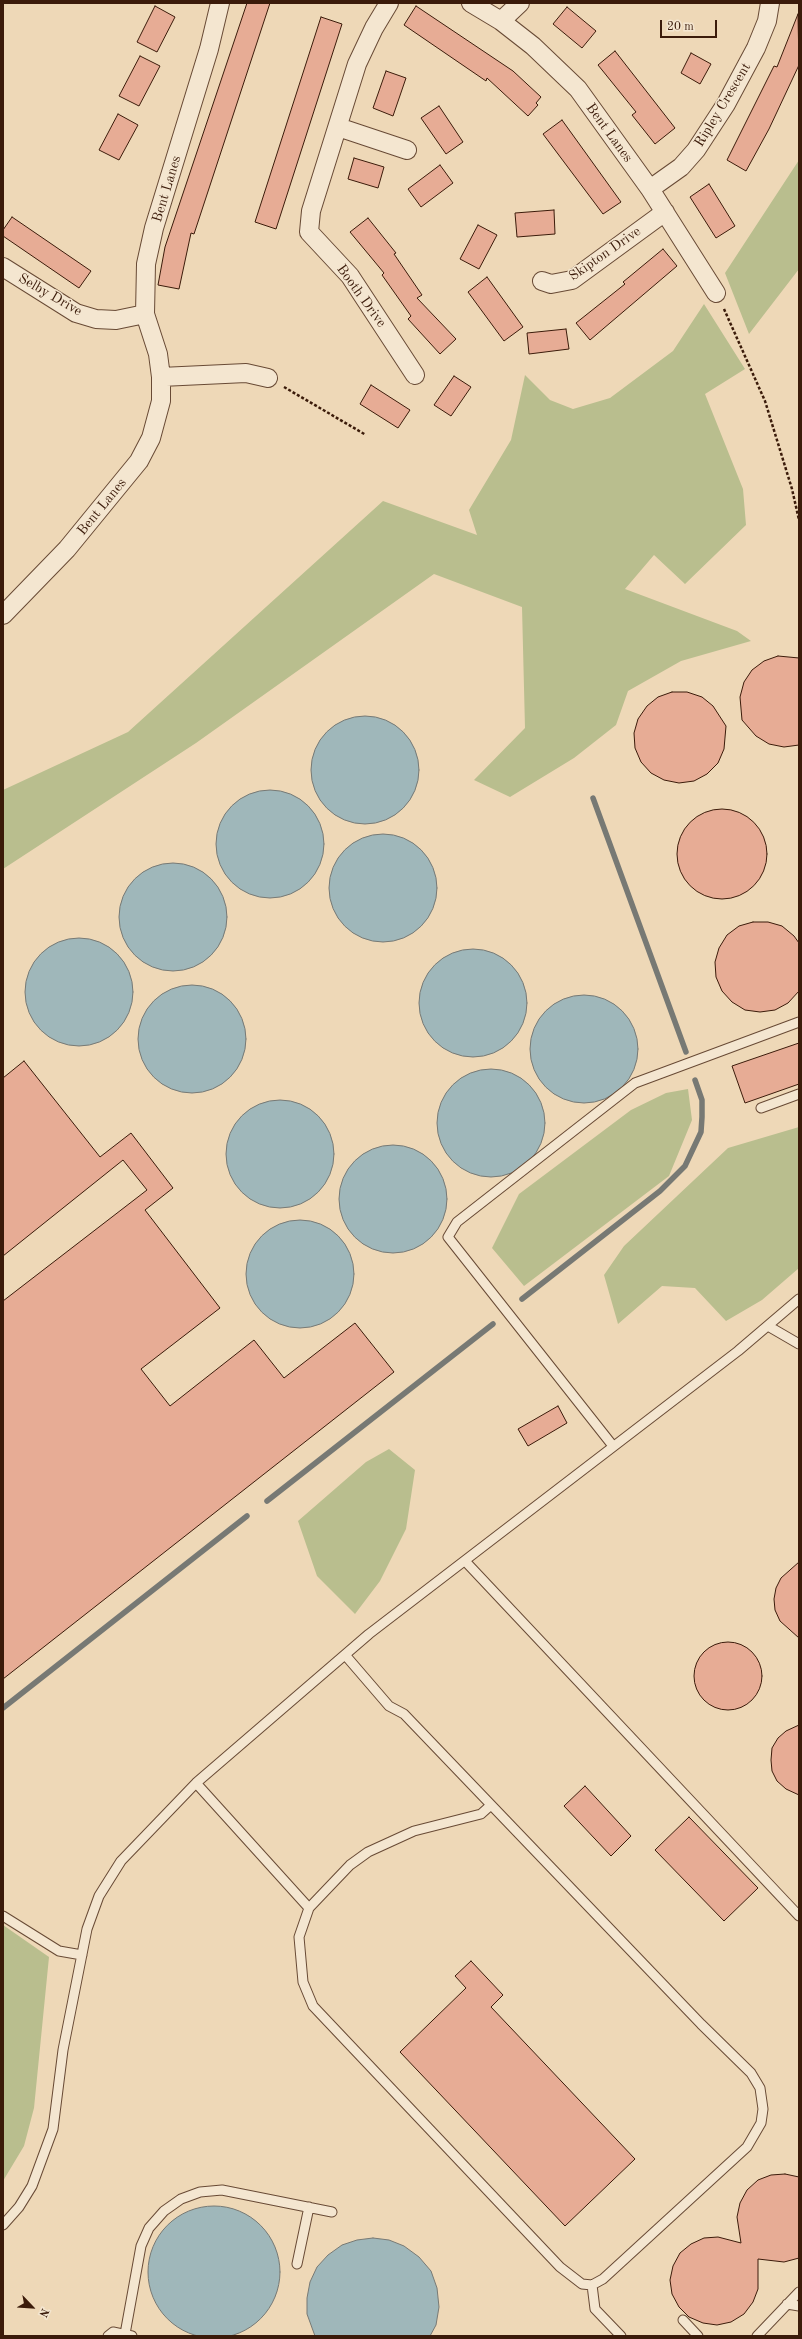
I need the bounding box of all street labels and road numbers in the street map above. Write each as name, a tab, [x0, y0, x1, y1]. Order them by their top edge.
street label: Ripley Crescent	[691, 60, 755, 150]
street label: Bent Lanes	[582, 100, 636, 166]
street label: Bent Lanes	[149, 154, 185, 224]
street label: Skipton Drive	[566, 223, 644, 285]
street label: Booth Drive	[333, 261, 389, 331]
street label: Selby Drive	[15, 270, 85, 320]
street label: Bent Lanes	[74, 475, 130, 539]

